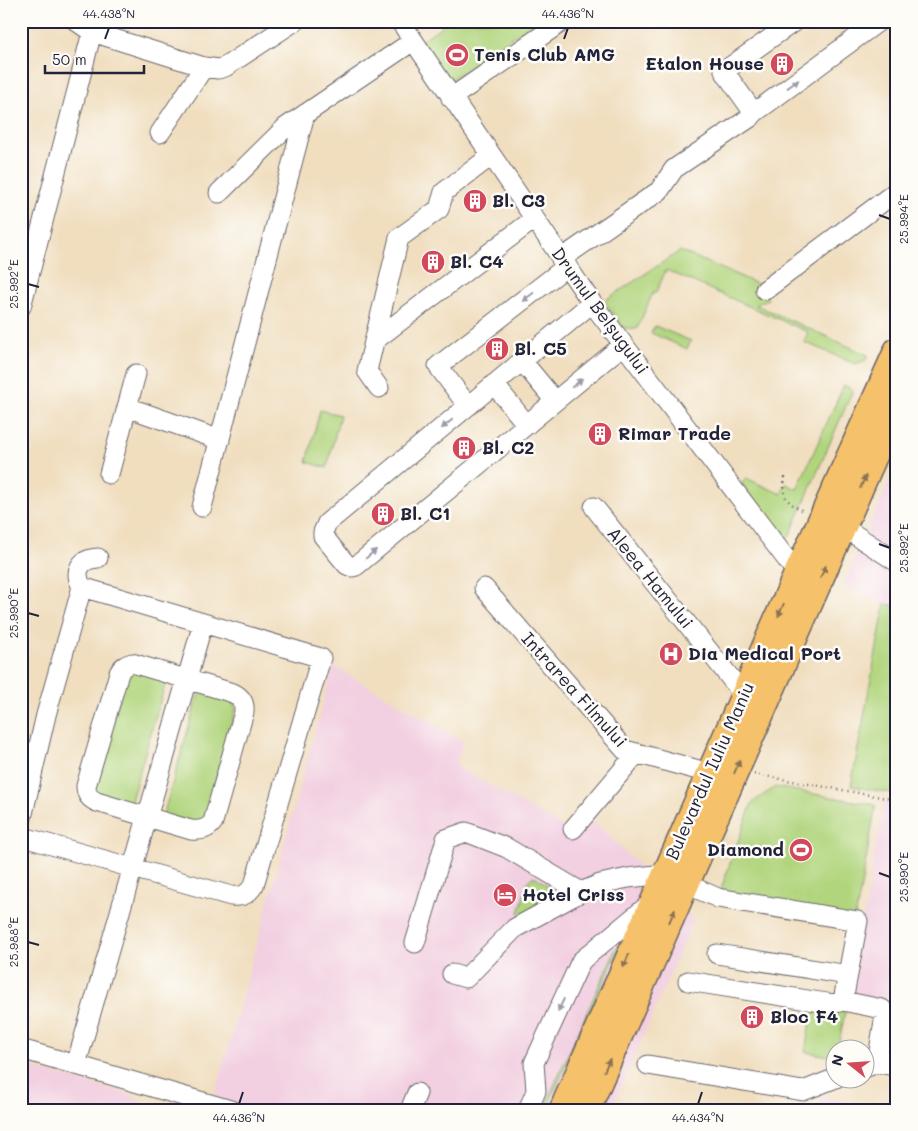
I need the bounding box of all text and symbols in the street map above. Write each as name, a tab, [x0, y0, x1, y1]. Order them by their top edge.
text: 44.438°N	[83, 5, 135, 21]
text: 44.436°N	[542, 5, 594, 21]
scale bar	[45, 42, 144, 74]
sports icon: Tenis Club AMG	[444, 42, 470, 68]
place label: Tenis Club AMG	[474, 42, 615, 66]
text: 50 m	[52, 49, 87, 69]
place label: Etalon House	[645, 51, 764, 75]
building icon: Etalon House	[769, 51, 795, 77]
one-way arrow	[786, 79, 800, 89]
building icon: Bl. C3	[462, 188, 488, 214]
place label: Bl. C3	[492, 188, 545, 212]
text: 25.994°E	[895, 194, 911, 244]
street label: Drumul Belșugului	[547, 242, 655, 379]
building icon: Bl. C4	[420, 249, 446, 275]
place label: Bl. C4	[450, 249, 504, 273]
text: 25.992°E	[5, 259, 21, 309]
one-way arrow	[521, 292, 534, 302]
building icon: Bl. C5	[484, 336, 510, 362]
place label: Bl. C5	[514, 336, 567, 360]
one-way arrow	[570, 378, 583, 389]
one-way arrow	[440, 418, 453, 429]
building icon: Rimar Trade	[587, 421, 613, 447]
place label: Rimar Trade	[618, 421, 731, 445]
building icon: Bl. C2	[451, 435, 477, 461]
place label: Bl. C2	[482, 435, 534, 459]
one-way arrow	[859, 475, 867, 489]
building icon: Bl. C1	[370, 501, 396, 527]
place label: Bl. C1	[400, 501, 450, 525]
street label: Aleea Hamului	[602, 522, 699, 633]
text: 25.992°E	[895, 523, 911, 573]
one-way arrow	[364, 549, 377, 560]
one-way arrow	[820, 565, 828, 579]
text: 25.990°E	[5, 588, 21, 638]
one-way arrow	[777, 603, 785, 617]
street label: Intrarea Filmului	[517, 627, 633, 752]
hospital icon: Dia Medical Port	[658, 641, 684, 667]
place label: Dia Medical Port	[688, 641, 841, 665]
street label: Bulevardul Iuliu Maniu	[659, 678, 759, 863]
one-way arrow	[733, 760, 741, 775]
place label: Diamond	[707, 837, 784, 861]
sports icon: Diamond	[788, 837, 814, 863]
text: 25.990°E	[895, 852, 911, 902]
hotel icon: Hotel Criss	[492, 882, 518, 908]
place label: Hotel Criss	[522, 882, 624, 906]
one-way arrow	[668, 909, 676, 923]
text: 25.988°E	[5, 917, 21, 967]
one-way arrow	[622, 954, 630, 968]
one-way arrow	[556, 998, 565, 1013]
building icon: Bloc F4	[739, 1004, 765, 1030]
place label: Bloc F4	[770, 1004, 838, 1028]
north arrow	[826, 1038, 876, 1088]
text: N	[826, 1052, 848, 1068]
one-way arrow	[603, 1058, 611, 1072]
text: 44.436°N	[213, 1109, 265, 1125]
text: 44.434°N	[672, 1109, 724, 1125]

